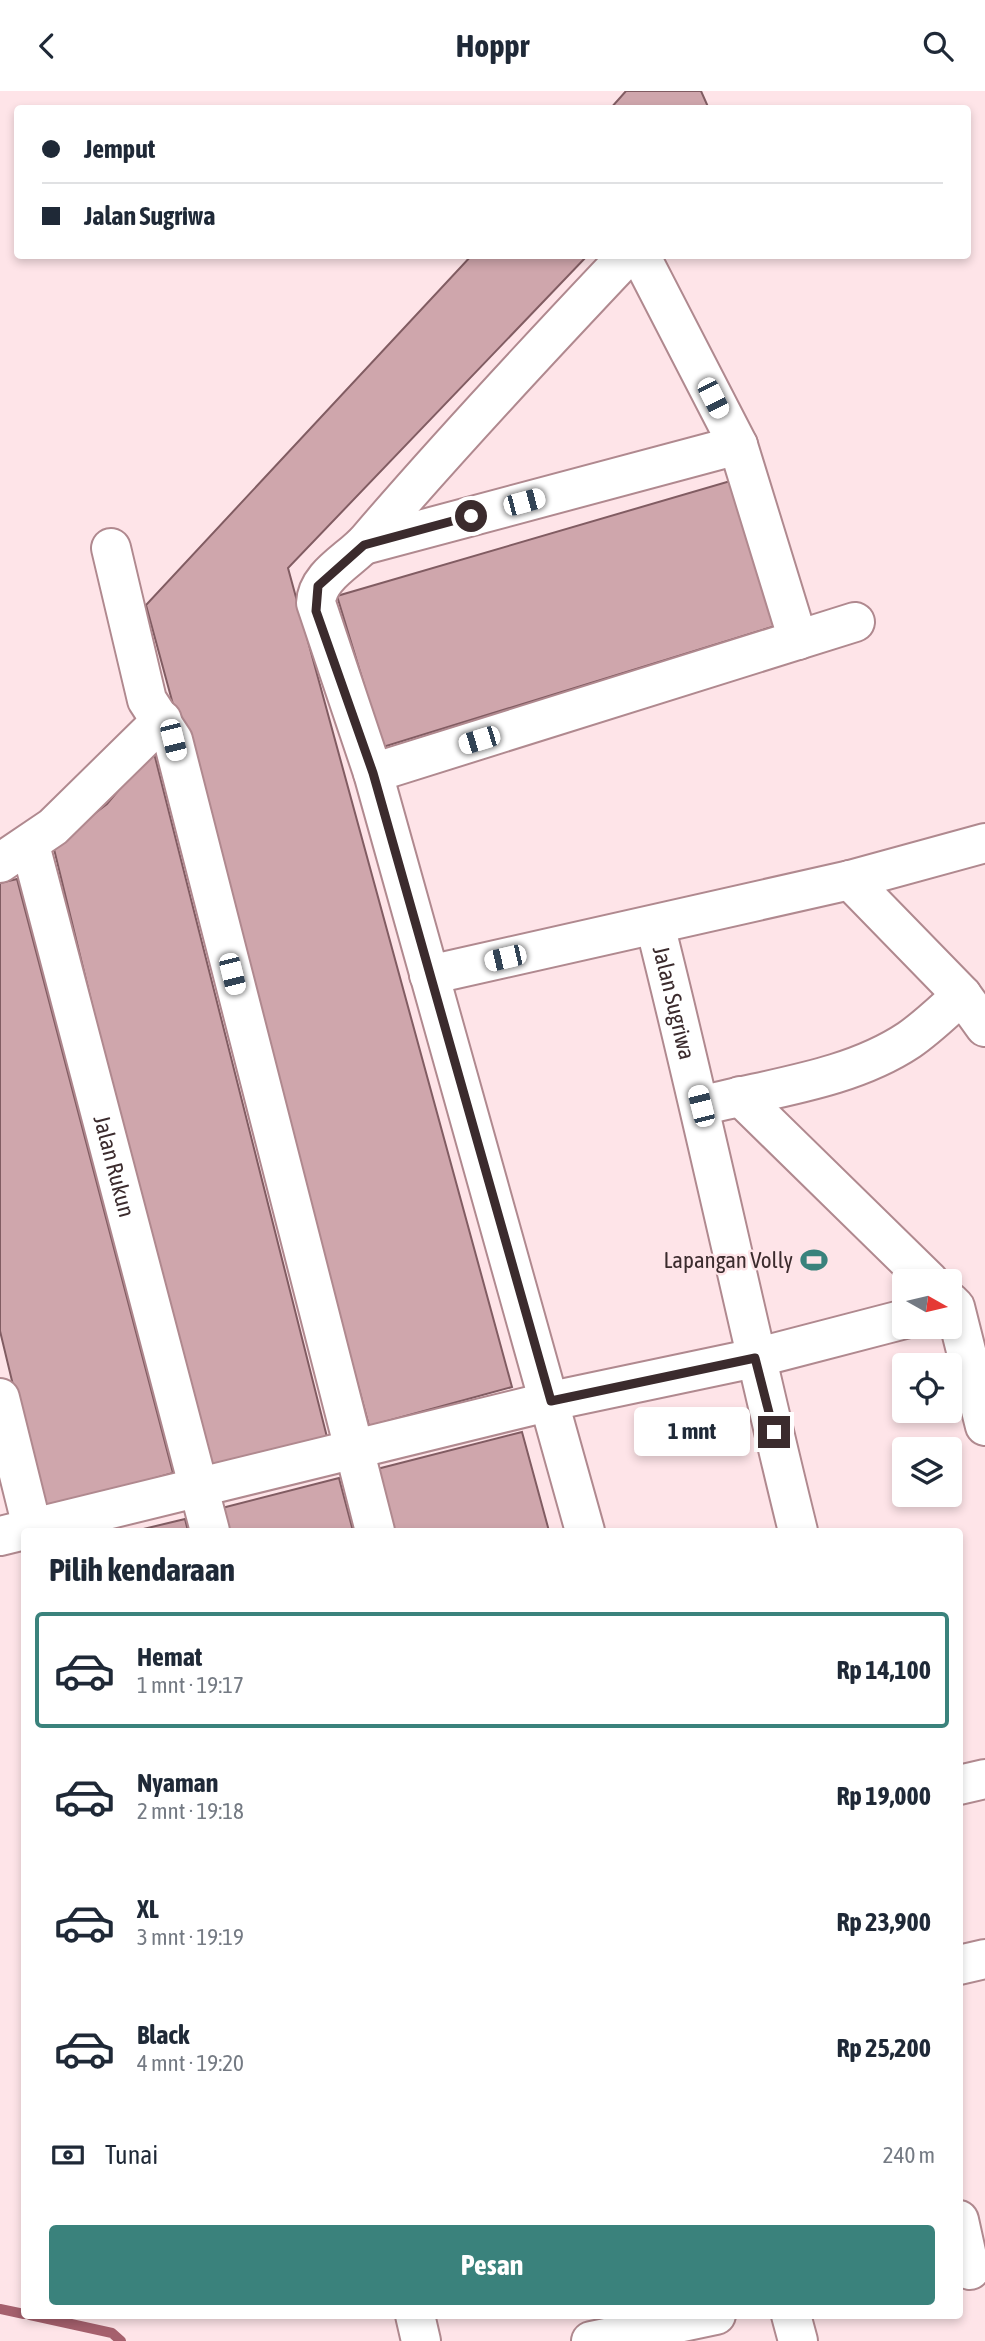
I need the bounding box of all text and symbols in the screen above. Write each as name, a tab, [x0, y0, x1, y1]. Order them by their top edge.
icon: back	[28, 27, 66, 65]
text: Hoppr	[456, 27, 529, 64]
icon: search	[919, 27, 957, 65]
text: Jemput	[84, 134, 155, 164]
text: Jalan Sugriwa	[84, 201, 215, 231]
car	[695, 375, 732, 421]
car	[501, 486, 548, 518]
route start	[455, 500, 487, 532]
car	[158, 717, 189, 763]
car	[456, 724, 503, 756]
car	[483, 943, 528, 973]
street label: Jalan Sugriwa	[648, 943, 700, 1062]
car	[217, 951, 248, 997]
car	[686, 1083, 717, 1129]
street label: Jalan Rukun	[88, 1112, 140, 1220]
sports icon: Lapangan Volly	[799, 1245, 829, 1275]
place label: Lapangan Volly	[663, 1247, 793, 1273]
north arrow	[892, 1269, 962, 1339]
map controls	[892, 1269, 962, 1507]
button: locate	[892, 1353, 962, 1423]
callout: 1 mnt	[634, 1407, 750, 1457]
route end	[758, 1416, 790, 1448]
text: 1 mnt	[668, 1418, 716, 1444]
button: layers	[892, 1437, 962, 1507]
text: Pilih kendaraan	[49, 1551, 235, 1588]
icon: car	[53, 1639, 116, 1702]
text: Hemat	[137, 1642, 202, 1672]
text: Rp 14,100	[836, 1655, 931, 1685]
text: 1 mnt · 19:17	[137, 1672, 244, 1698]
icon: car	[53, 1765, 116, 1828]
text: Nyaman	[137, 1768, 218, 1798]
text: Rp 19,000	[836, 1781, 931, 1811]
text: 2 mnt · 19:18	[137, 1798, 244, 1824]
icon: car	[53, 1891, 116, 1954]
text: XL	[137, 1894, 159, 1924]
text: Rp 23,900	[836, 1907, 931, 1937]
text: 3 mnt · 19:19	[137, 1924, 244, 1950]
icon: car	[53, 2017, 116, 2080]
text: Black	[137, 2020, 189, 2050]
text: Rp 25,200	[836, 2033, 931, 2063]
text: 4 mnt · 19:20	[137, 2050, 244, 2076]
icon: cash	[49, 2136, 87, 2174]
text: Tunai	[105, 2140, 158, 2170]
text: 240 m	[883, 2142, 935, 2168]
button: Pesan	[49, 2225, 935, 2305]

